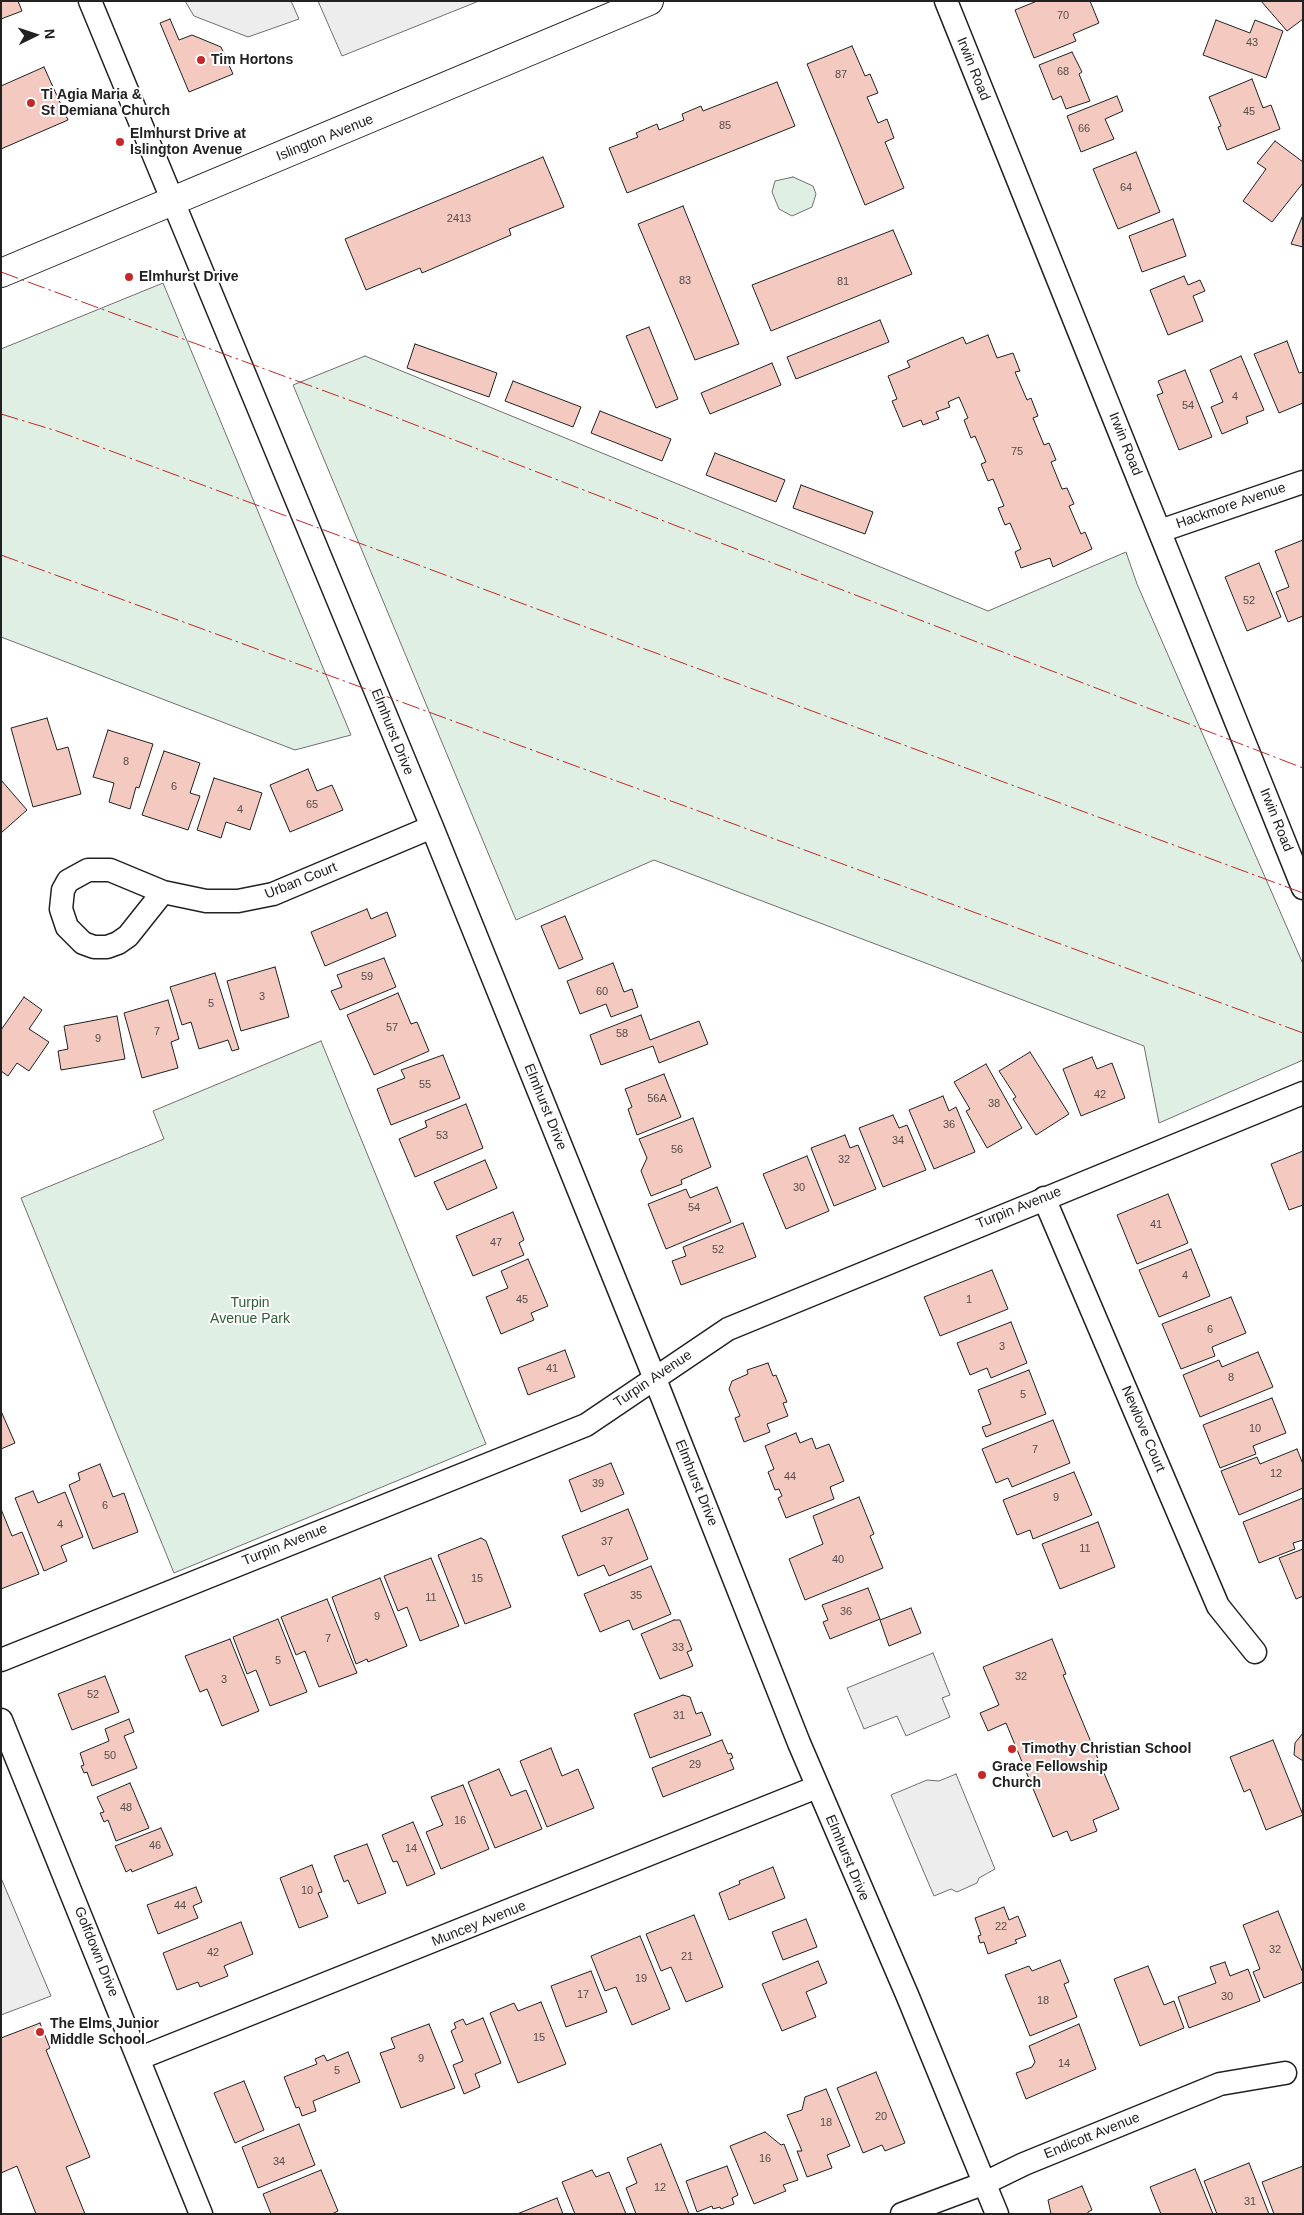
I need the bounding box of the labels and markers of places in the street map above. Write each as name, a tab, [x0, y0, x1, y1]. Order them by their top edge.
place label: Tim Hortons	[211, 52, 293, 68]
marker: Tim Hortons	[195, 54, 207, 66]
place label: Ti Agia Maria & St Demiana Church	[41, 87, 170, 120]
marker: Ti Agia Maria & St Demiana Church	[25, 97, 37, 109]
place label: Elmhurst Drive at Islington Avenue	[130, 126, 246, 158]
marker: Elmhurst Drive at Islington Avenue	[114, 136, 126, 148]
place label: Elmhurst Drive	[139, 269, 239, 285]
marker: Elmhurst Drive	[123, 271, 135, 283]
place label: Timothy Christian School	[1022, 1741, 1191, 1757]
marker: Timothy Christian School	[1006, 1743, 1018, 1755]
place label: Grace Fellowship Church	[992, 1759, 1108, 1791]
marker: Grace Fellowship Church	[976, 1769, 988, 1781]
place label: The Elms Junior Middle School	[50, 2016, 159, 2048]
marker: The Elms Junior Middle School	[34, 2026, 46, 2038]

